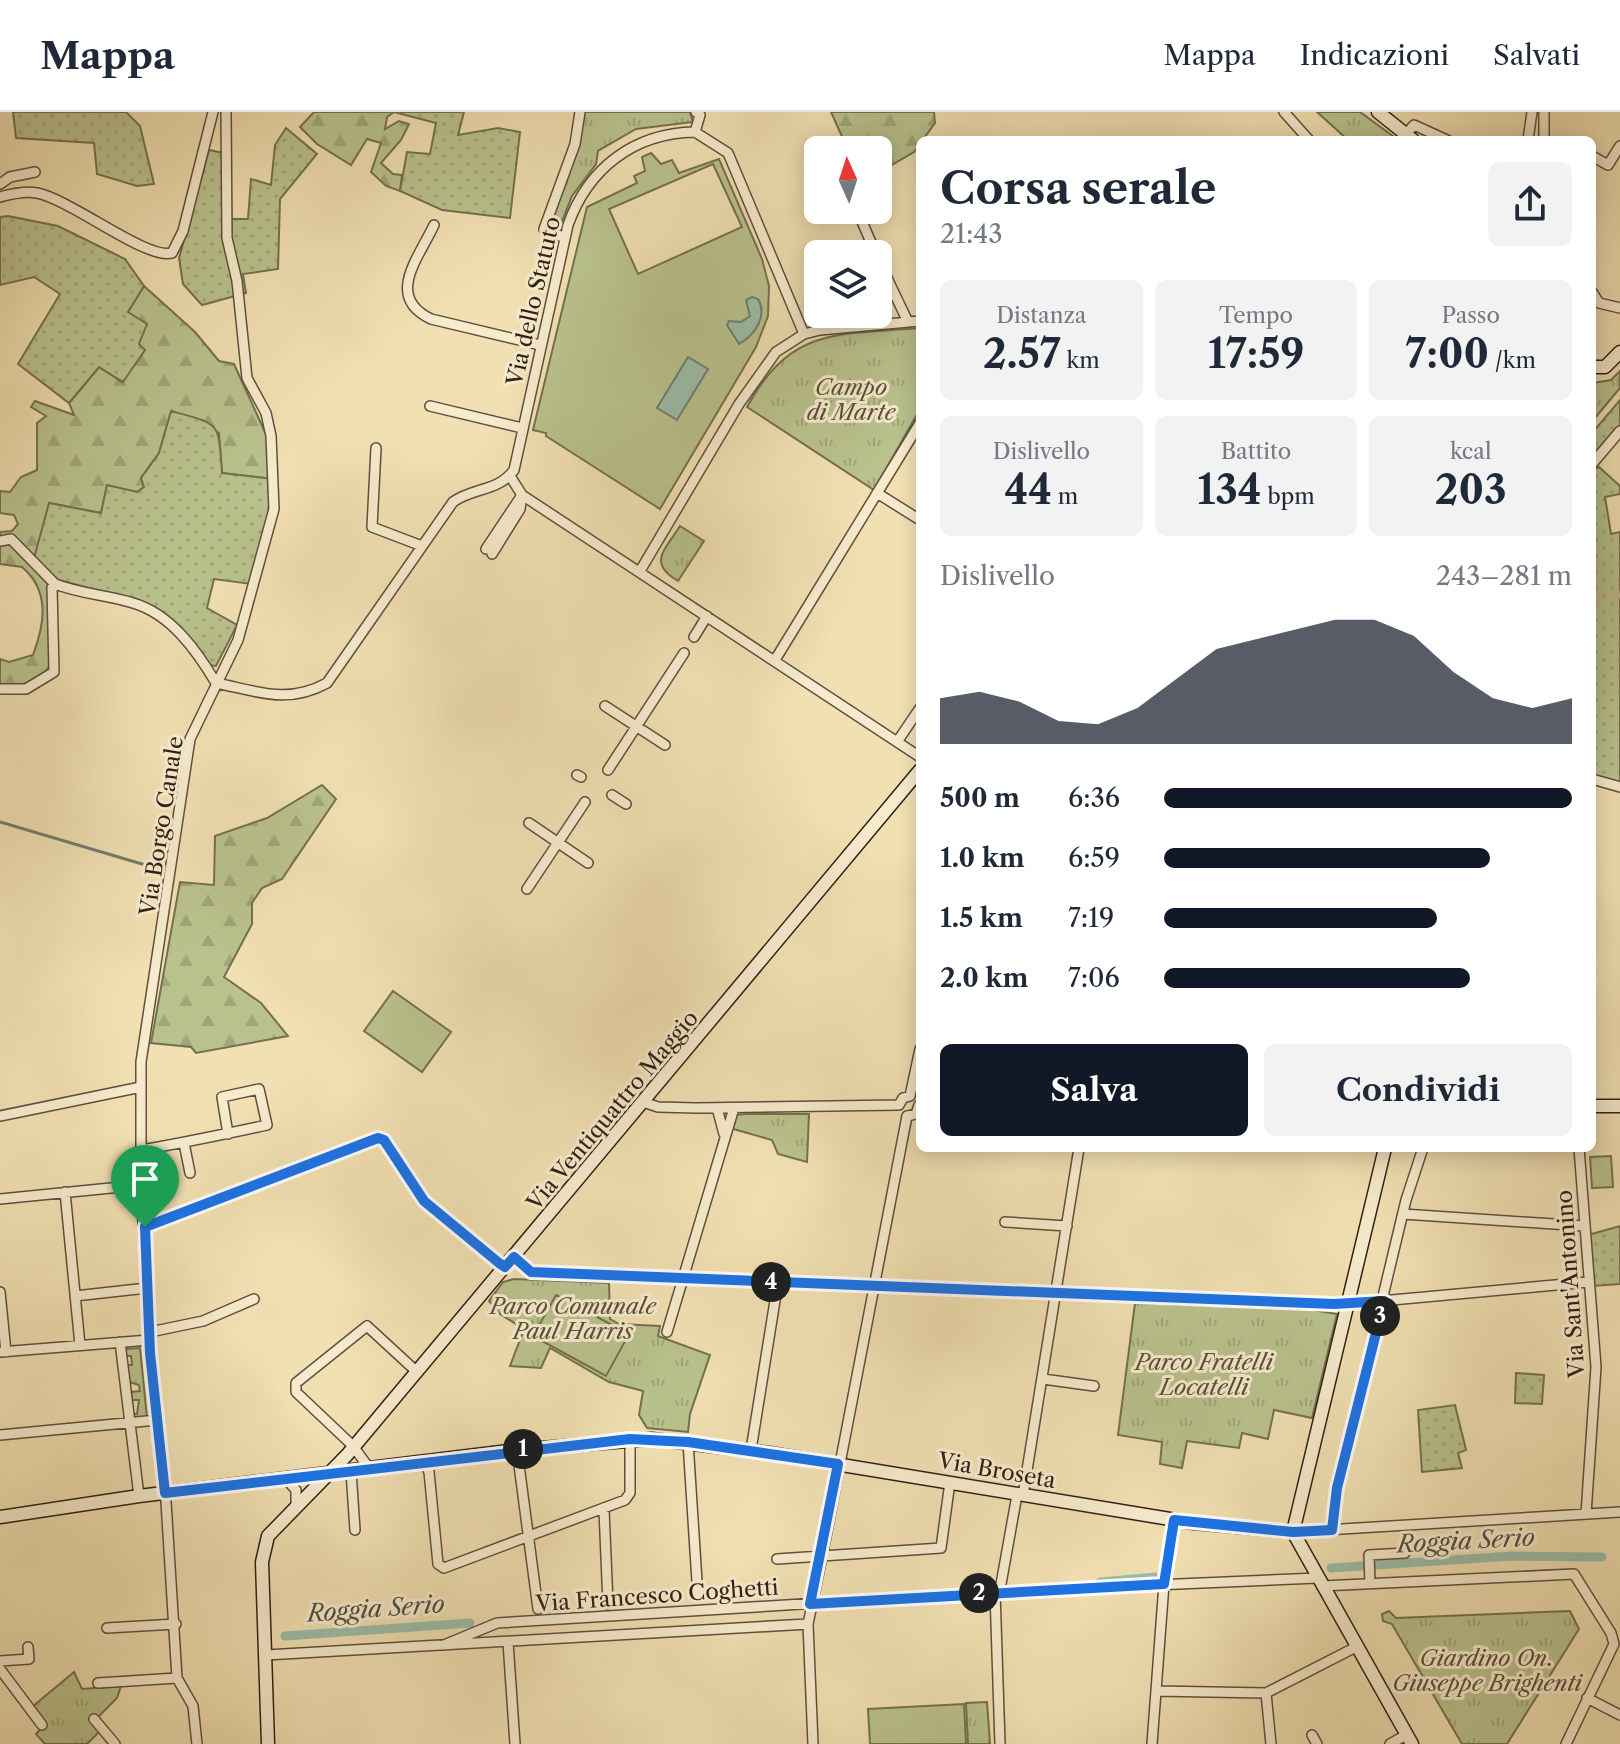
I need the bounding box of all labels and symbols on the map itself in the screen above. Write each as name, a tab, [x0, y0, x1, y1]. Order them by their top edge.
north arrow	[804, 136, 892, 224]
street label: Via dello Statuto	[501, 214, 566, 389]
park label: Campo di Marte	[807, 374, 897, 426]
street label: Via Borgo Canale	[134, 734, 189, 919]
street label: Via Ventiquattro Maggio	[520, 1005, 704, 1217]
pin	[111, 1145, 179, 1227]
street label: Via Sant'Antonino	[1550, 1189, 1591, 1380]
pin: 4	[751, 1262, 791, 1302]
park label: Parco Comunale Paul Harris	[488, 1293, 657, 1345]
pin: 3	[1360, 1296, 1400, 1336]
park label: Parco Fratelli Locatelli	[1133, 1349, 1274, 1401]
pin: 1	[503, 1429, 543, 1469]
street label: Via Broseta	[935, 1447, 1058, 1494]
water label: Roggia Serio	[1394, 1522, 1536, 1559]
pin: 2	[959, 1573, 999, 1613]
street label: Via Francesco Coghetti	[534, 1574, 780, 1618]
water label: Roggia Serio	[304, 1589, 446, 1628]
park label: Giardino On. Giuseppe Brighenti	[1392, 1645, 1583, 1697]

